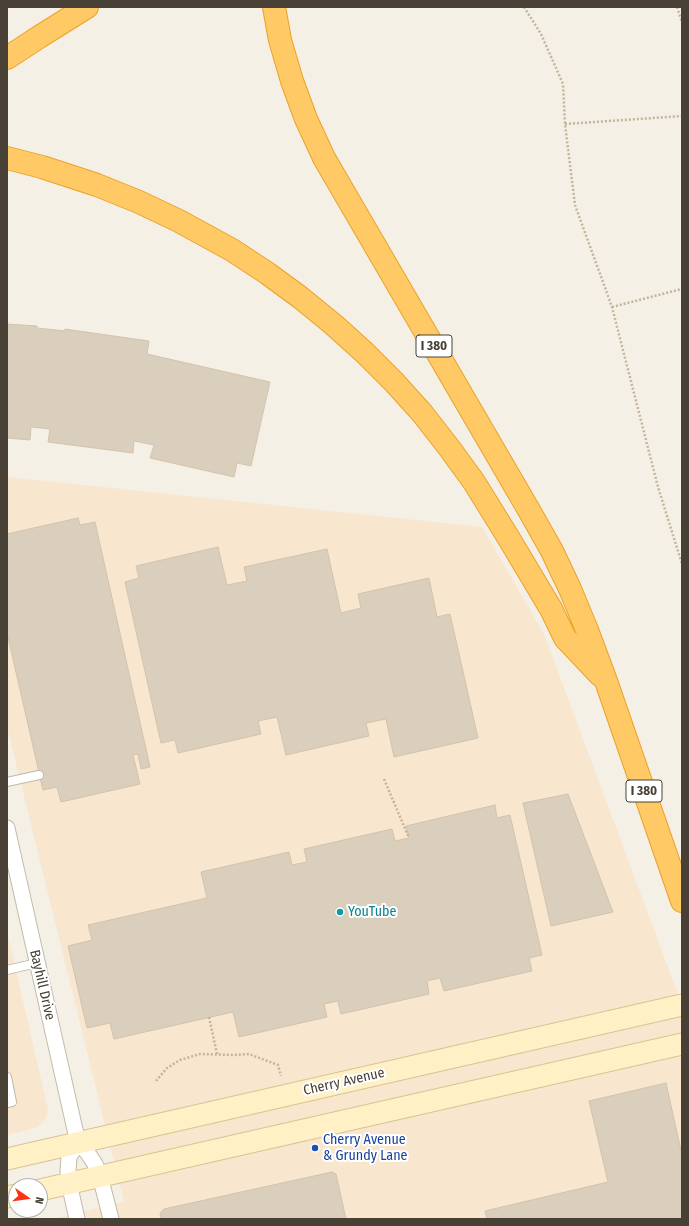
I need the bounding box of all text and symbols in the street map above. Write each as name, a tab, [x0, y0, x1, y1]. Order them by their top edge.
road number: I 380	[416, 335, 452, 357]
road number: I 380	[626, 780, 662, 802]
place label: YouTube	[348, 904, 396, 920]
marker: YouTube	[335, 907, 345, 917]
street label: Bayhill Drive	[26, 948, 58, 1022]
street label: Cherry Avenue	[302, 1065, 386, 1099]
place label: Cherry Avenue & Grundy Lane	[323, 1132, 408, 1164]
marker: Cherry Avenue & Grundy Lane	[310, 1143, 320, 1153]
north arrow	[8, 1178, 48, 1218]
text: N	[32, 1196, 46, 1205]

